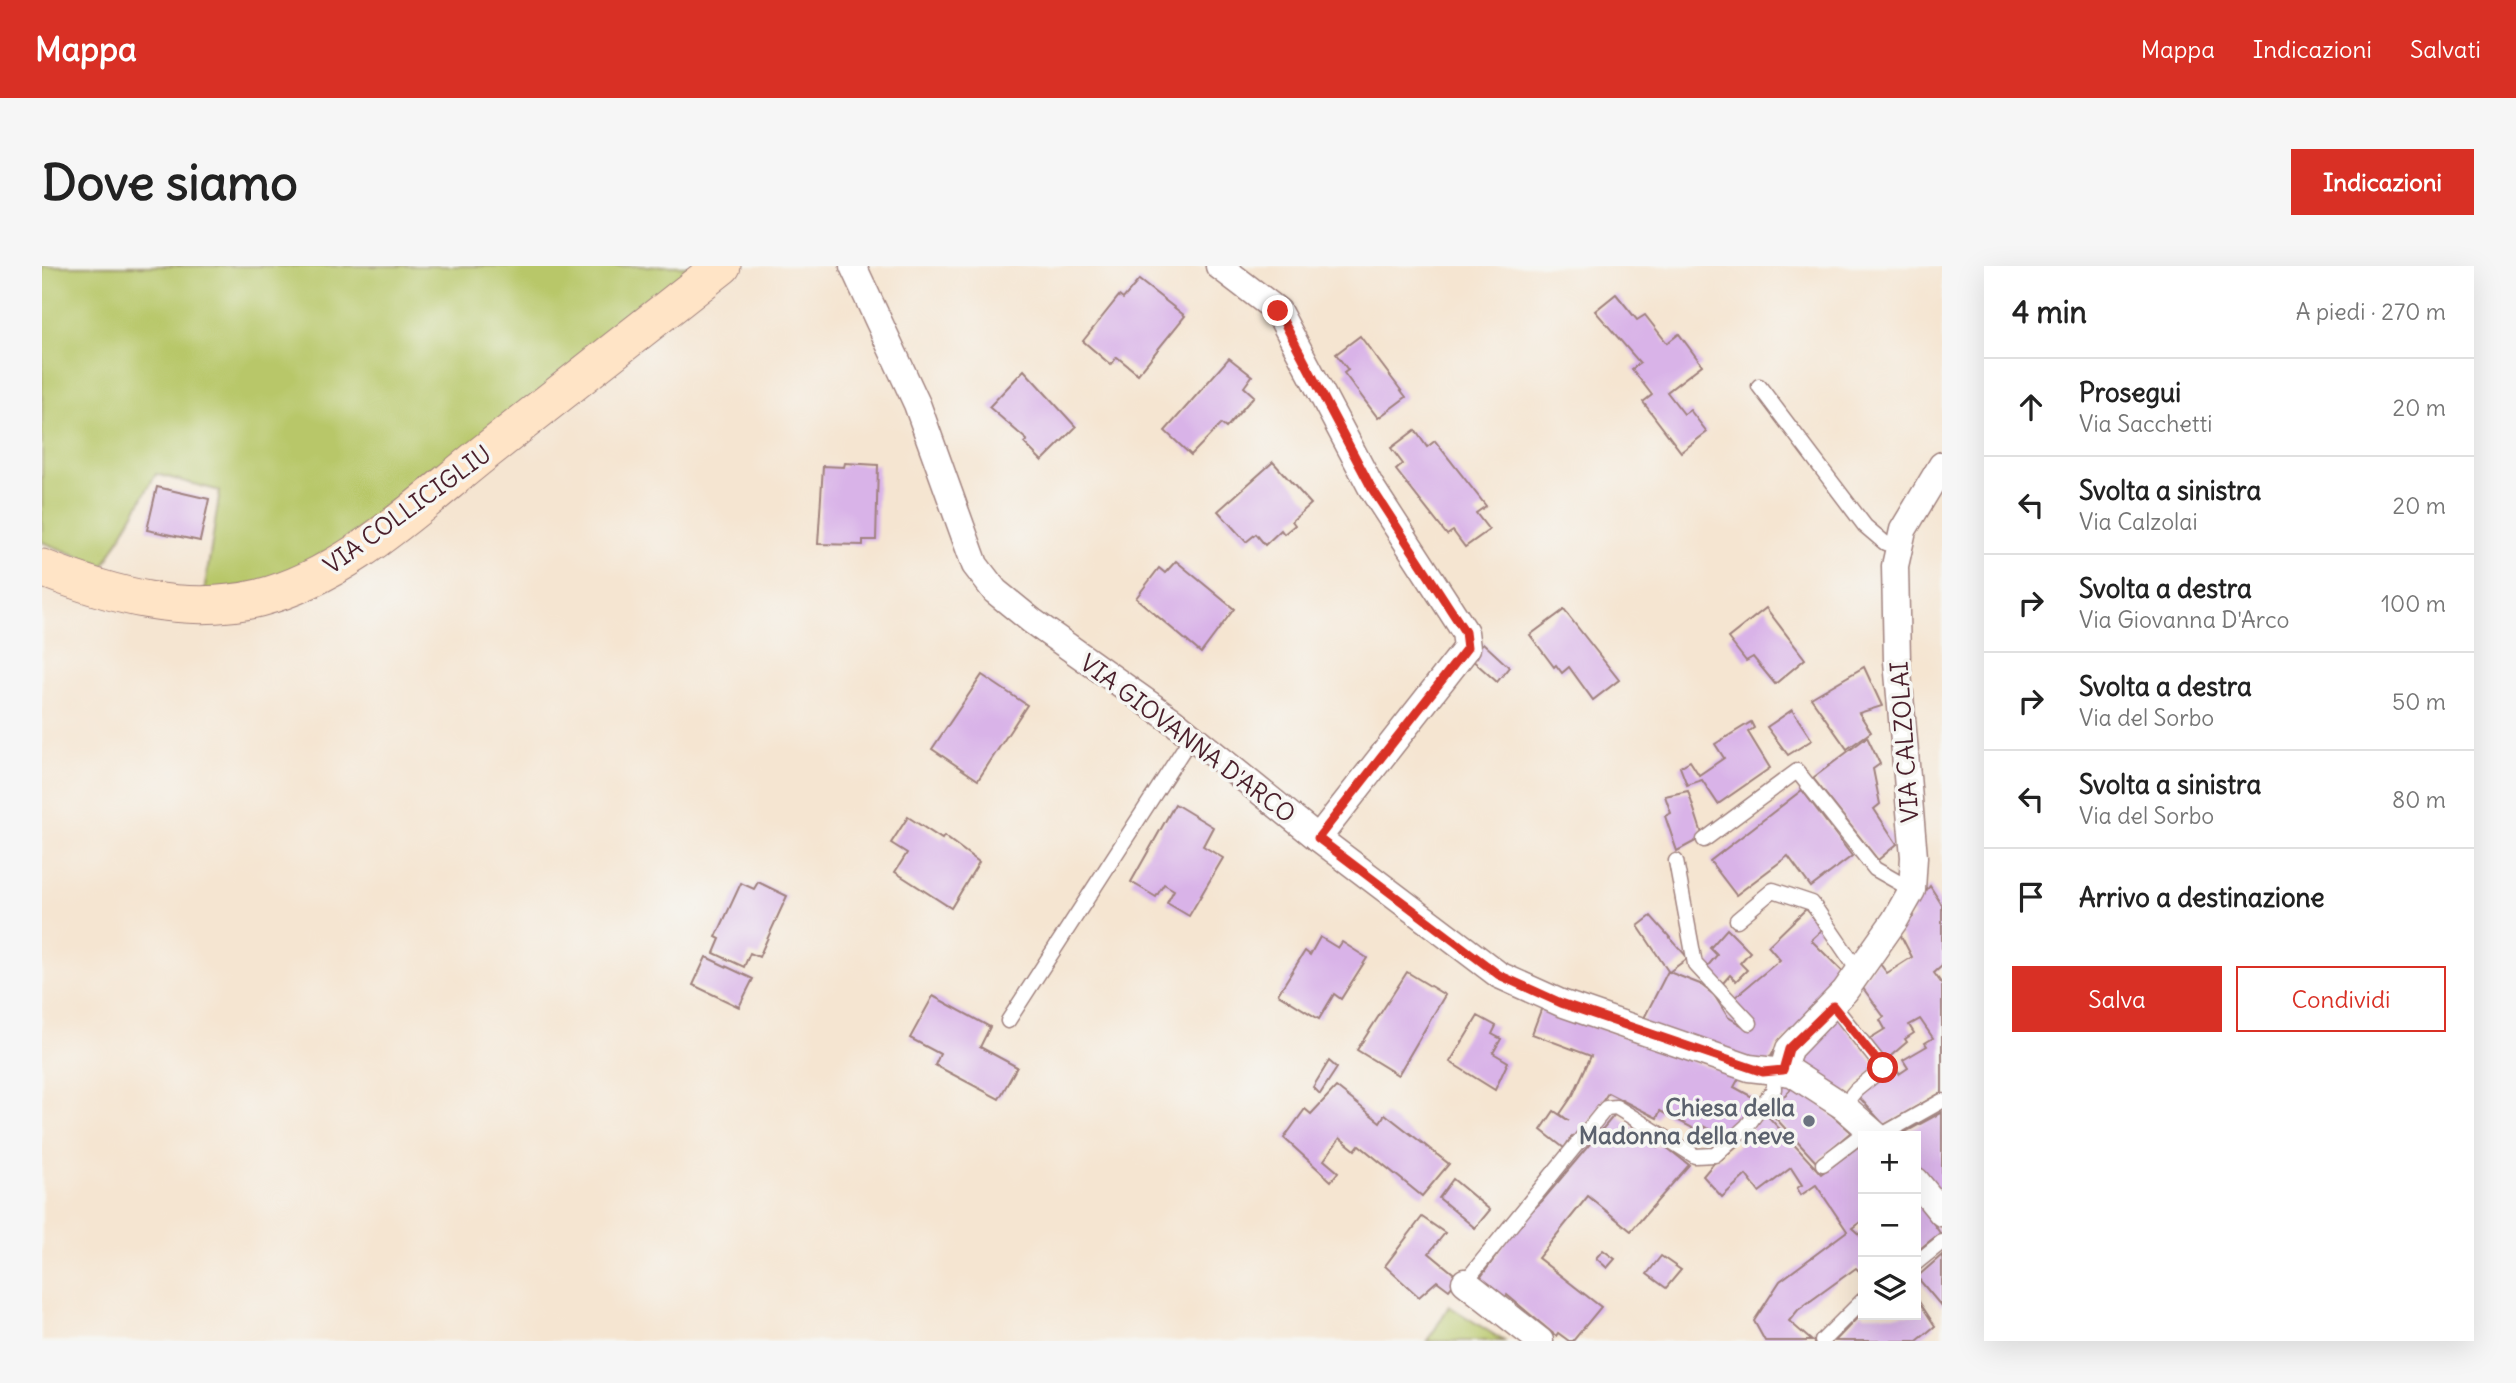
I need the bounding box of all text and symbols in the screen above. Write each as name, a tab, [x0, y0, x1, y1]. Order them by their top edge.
text: Mappa	[35, 28, 137, 70]
text: Mappa	[2141, 34, 2215, 64]
text: Indicazioni	[2253, 34, 2372, 64]
text: Salvati	[2410, 34, 2481, 64]
button: Indicazioni	[2291, 149, 2474, 215]
text: Dove siamo	[42, 152, 298, 213]
text: 4 min	[2012, 293, 2087, 331]
route end	[1262, 295, 1293, 326]
text: A piedi · 270 m	[2296, 297, 2446, 326]
text: Prosegui	[2079, 376, 2181, 409]
icon: ahead	[2012, 388, 2050, 426]
text: 20 m	[2393, 393, 2446, 422]
text: Via Sacchetti	[2079, 409, 2212, 438]
street label: VIA COLLICIGLIU	[317, 438, 497, 580]
text: Svolta a sinistra	[2079, 474, 2261, 507]
icon: left	[2012, 486, 2050, 524]
text: 20 m	[2393, 491, 2446, 520]
text: Via Calzolai	[2079, 507, 2198, 536]
text: Svolta a destra	[2079, 572, 2252, 605]
icon: right	[2012, 584, 2050, 622]
text: 100 m	[2381, 589, 2446, 618]
text: Via Giovanna D'Arco	[2079, 605, 2289, 634]
street label: VIA GIOVANNA D'ARCO	[1075, 647, 1301, 829]
street label: VIA CALZOLAI	[1883, 660, 1925, 824]
text: Svolta a destra	[2079, 670, 2252, 703]
icon: right	[2012, 682, 2050, 720]
text: 50 m	[2392, 687, 2446, 716]
text: Via del Sorbo	[2079, 703, 2214, 732]
text: Svolta a sinistra	[2079, 768, 2261, 801]
icon: left	[2012, 780, 2050, 818]
text: 80 m	[2392, 785, 2446, 814]
text: Via del Sorbo	[2079, 801, 2214, 830]
icon: arrive	[2012, 878, 2050, 916]
text: Arrivo a destinazione	[2079, 881, 2325, 914]
button: Salva	[2012, 966, 2222, 1032]
button: Condividi	[2236, 966, 2446, 1032]
route start	[1867, 1052, 1898, 1083]
place label: Chiesa della Madonna della neve	[1579, 1092, 1795, 1150]
marker: Chiesa della Madonna della neve	[1801, 1113, 1817, 1129]
map controls	[1858, 1131, 1921, 1320]
button: +	[1858, 1131, 1921, 1194]
button: −	[1858, 1194, 1921, 1257]
button: layers	[1858, 1257, 1921, 1320]

